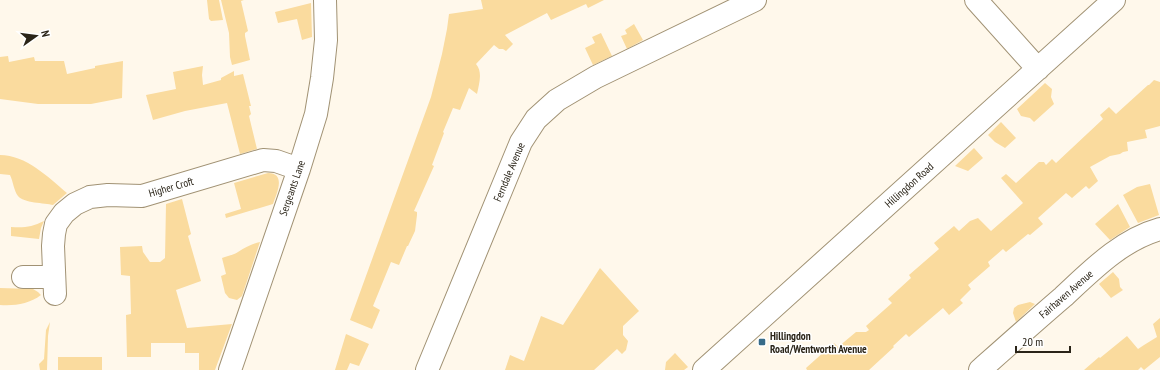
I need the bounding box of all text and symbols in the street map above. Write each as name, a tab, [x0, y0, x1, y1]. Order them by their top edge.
north arrow	[16, 16, 56, 56]
text: N	[38, 29, 53, 38]
street label: Ferndale Avenue	[490, 140, 528, 204]
street label: Sergeants Lane	[276, 158, 308, 218]
street label: Hillingdon Road	[882, 159, 936, 211]
street label: Higher Croft	[147, 174, 195, 200]
street label: Fairhaven Avenue	[1036, 266, 1096, 321]
scale bar	[1016, 328, 1070, 354]
place label: Hillingdon Road/Wentworth Avenue	[770, 329, 867, 356]
text: 20 m	[1022, 334, 1043, 349]
marker: Hillingdon Road/Wentworth Avenue	[757, 337, 767, 347]

